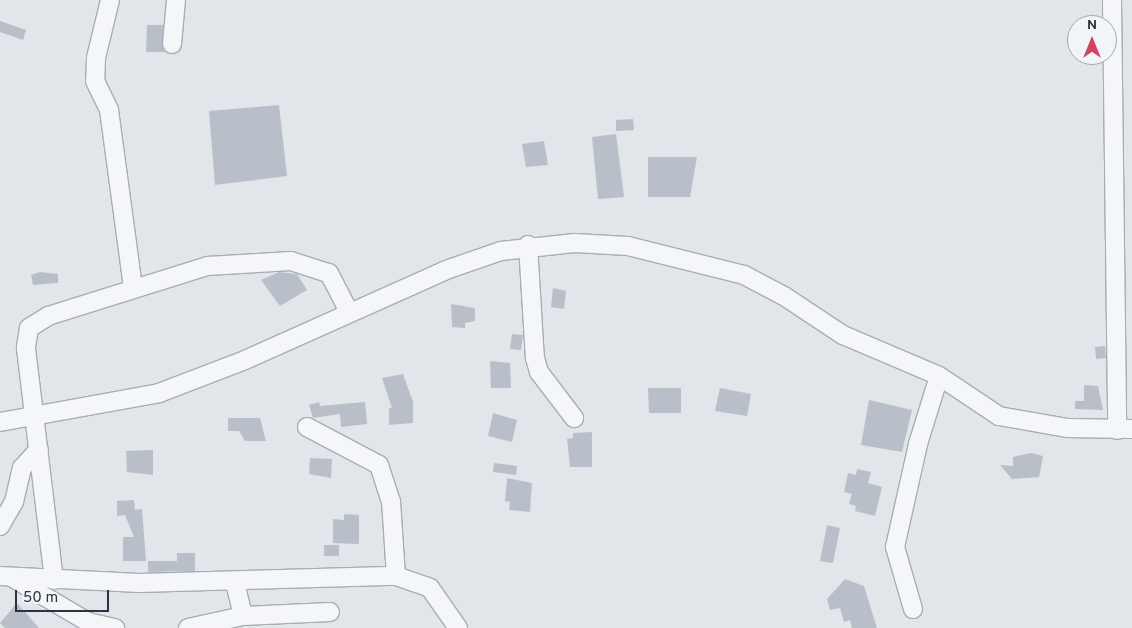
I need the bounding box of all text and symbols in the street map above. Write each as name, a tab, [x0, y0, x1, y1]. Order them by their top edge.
north arrow	[1067, 15, 1117, 65]
text: N	[1087, 17, 1097, 34]
scale bar	[18, 580, 111, 612]
text: 50 m	[23, 589, 58, 608]

